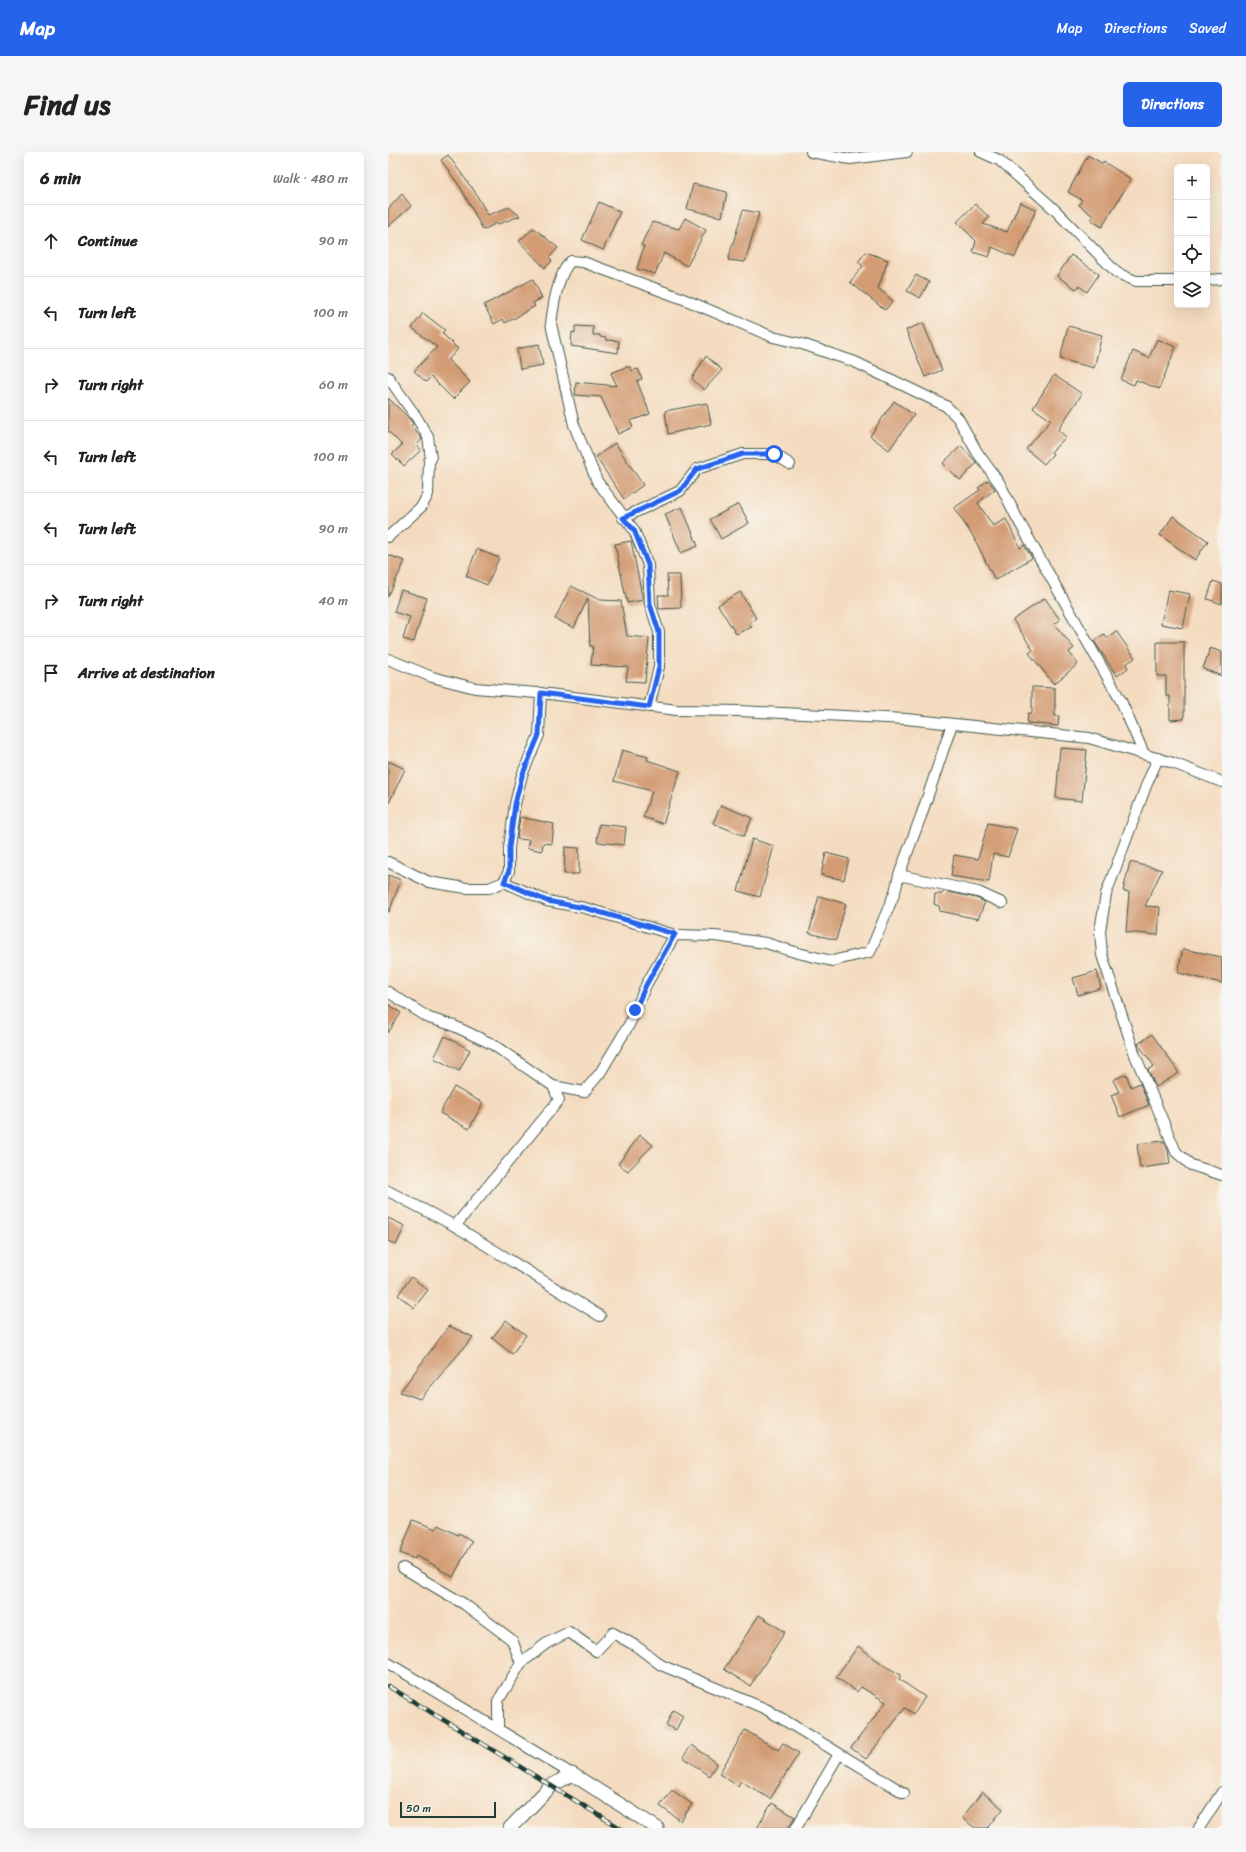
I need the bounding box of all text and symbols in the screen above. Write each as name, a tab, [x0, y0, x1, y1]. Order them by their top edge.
text: Map	[20, 12, 55, 45]
text: Map	[1056, 16, 1082, 41]
text: Directions	[1104, 16, 1167, 41]
text: Saved	[1189, 16, 1226, 41]
text: Find us	[24, 80, 111, 129]
button: Directions	[1123, 82, 1222, 127]
text: 6 min	[40, 163, 81, 193]
map controls	[1174, 164, 1210, 308]
button: +	[1174, 164, 1210, 200]
text: Walk · 480 m	[273, 167, 348, 190]
button: −	[1174, 200, 1210, 236]
text: Continue	[78, 228, 138, 254]
text: 90 m	[318, 229, 348, 252]
icon: ahead	[40, 230, 62, 252]
button: locate	[1174, 236, 1210, 272]
button: layers	[1174, 272, 1210, 308]
text: Turn left	[78, 300, 136, 326]
text: 100 m	[313, 301, 348, 324]
icon: left	[40, 302, 62, 324]
text: Turn right	[78, 372, 143, 398]
text: 60 m	[319, 373, 348, 396]
icon: right	[40, 374, 62, 396]
text: Turn left	[78, 444, 136, 470]
text: 100 m	[313, 445, 348, 468]
route start	[765, 445, 783, 463]
icon: left	[40, 446, 62, 468]
text: Turn left	[78, 516, 136, 542]
text: 90 m	[318, 517, 348, 540]
icon: left	[40, 518, 62, 540]
text: Turn right	[78, 588, 143, 614]
text: 40 m	[318, 589, 348, 612]
icon: right	[40, 590, 62, 612]
text: Arrive at destination	[78, 660, 215, 686]
icon: arrive	[40, 662, 62, 684]
route end	[626, 1001, 644, 1019]
text: 50 m	[406, 1799, 431, 1818]
scale bar	[400, 1800, 496, 1819]

